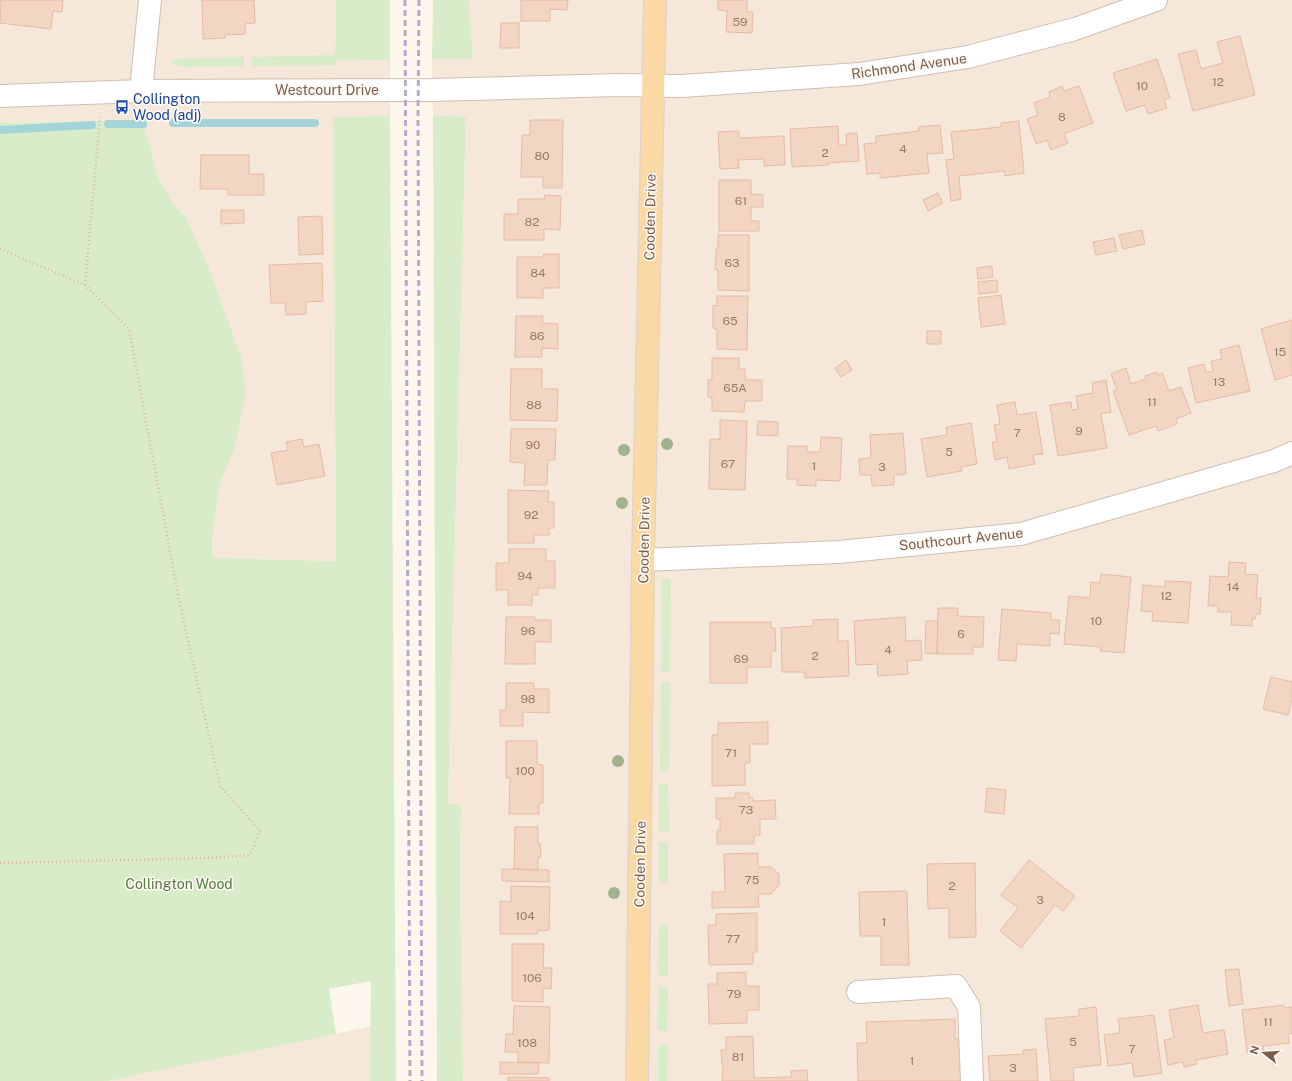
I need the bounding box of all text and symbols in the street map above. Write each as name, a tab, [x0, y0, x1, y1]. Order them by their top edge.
house number: 59	[732, 15, 748, 29]
street label: Richmond Avenue	[850, 50, 968, 82]
house number: 12	[1212, 75, 1224, 89]
house number: 10	[1136, 79, 1148, 93]
street label: Westcourt Drive	[275, 82, 379, 98]
place label: Collington Wood (adj)	[133, 91, 202, 123]
bus stop icon: Collington Wood (adj)	[114, 99, 130, 115]
house number: 8	[1058, 110, 1066, 124]
house number: 4	[899, 142, 907, 156]
house number: 2	[821, 146, 829, 160]
house number: 80	[534, 149, 550, 163]
street label: Cooden Drive	[641, 173, 659, 260]
house number: 61	[735, 194, 747, 208]
house number: 82	[525, 215, 539, 229]
house number: 63	[725, 256, 739, 270]
house number: 84	[530, 266, 546, 280]
house number: 65	[722, 314, 738, 328]
house number: 86	[529, 329, 545, 343]
house number: 15	[1274, 345, 1287, 359]
house number: 13	[1213, 375, 1225, 389]
house number: 65A	[723, 381, 747, 395]
house number: 11	[1147, 395, 1157, 409]
house number: 88	[526, 398, 542, 412]
house number: 9	[1075, 424, 1083, 438]
house number: 7	[1013, 426, 1021, 440]
house number: 90	[526, 438, 540, 452]
house number: 5	[945, 445, 953, 459]
house number: 67	[721, 457, 735, 471]
house number: 1	[812, 459, 816, 473]
house number: 3	[878, 460, 886, 474]
street label: Cooden Drive	[635, 496, 653, 583]
house number: 92	[524, 508, 538, 522]
street label: Southcourt Avenue	[898, 525, 1024, 553]
house number: 94	[517, 569, 533, 583]
house number: 14	[1227, 580, 1240, 594]
house number: 12	[1160, 589, 1172, 603]
house number: 10	[1090, 614, 1102, 628]
house number: 96	[521, 624, 535, 638]
house number: 6	[957, 627, 965, 641]
house number: 4	[884, 643, 892, 657]
house number: 2	[811, 649, 819, 663]
house number: 69	[734, 652, 748, 666]
house number: 98	[520, 692, 536, 706]
house number: 71	[725, 746, 737, 760]
house number: 100	[515, 764, 535, 778]
house number: 73	[739, 803, 753, 817]
street label: Cooden Drive	[631, 820, 649, 907]
house number: 75	[745, 873, 760, 887]
park label: Collington Wood	[125, 876, 233, 892]
house number: 2	[948, 879, 956, 893]
house number: 3	[1036, 893, 1044, 907]
house number: 104	[515, 909, 535, 923]
house number: 1	[882, 915, 886, 929]
house number: 77	[726, 932, 740, 946]
house number: 106	[522, 971, 542, 985]
house number: 79	[727, 987, 741, 1001]
house number: 11	[1263, 1015, 1273, 1029]
north arrow	[1244, 1033, 1284, 1073]
house number: 5	[1069, 1035, 1077, 1049]
house number: 108	[517, 1036, 537, 1050]
house number: 7	[1128, 1042, 1136, 1056]
text: N	[1247, 1044, 1261, 1056]
house number: 81	[732, 1050, 744, 1064]
house number: 1	[910, 1054, 914, 1068]
house number: 3	[1009, 1061, 1017, 1075]

